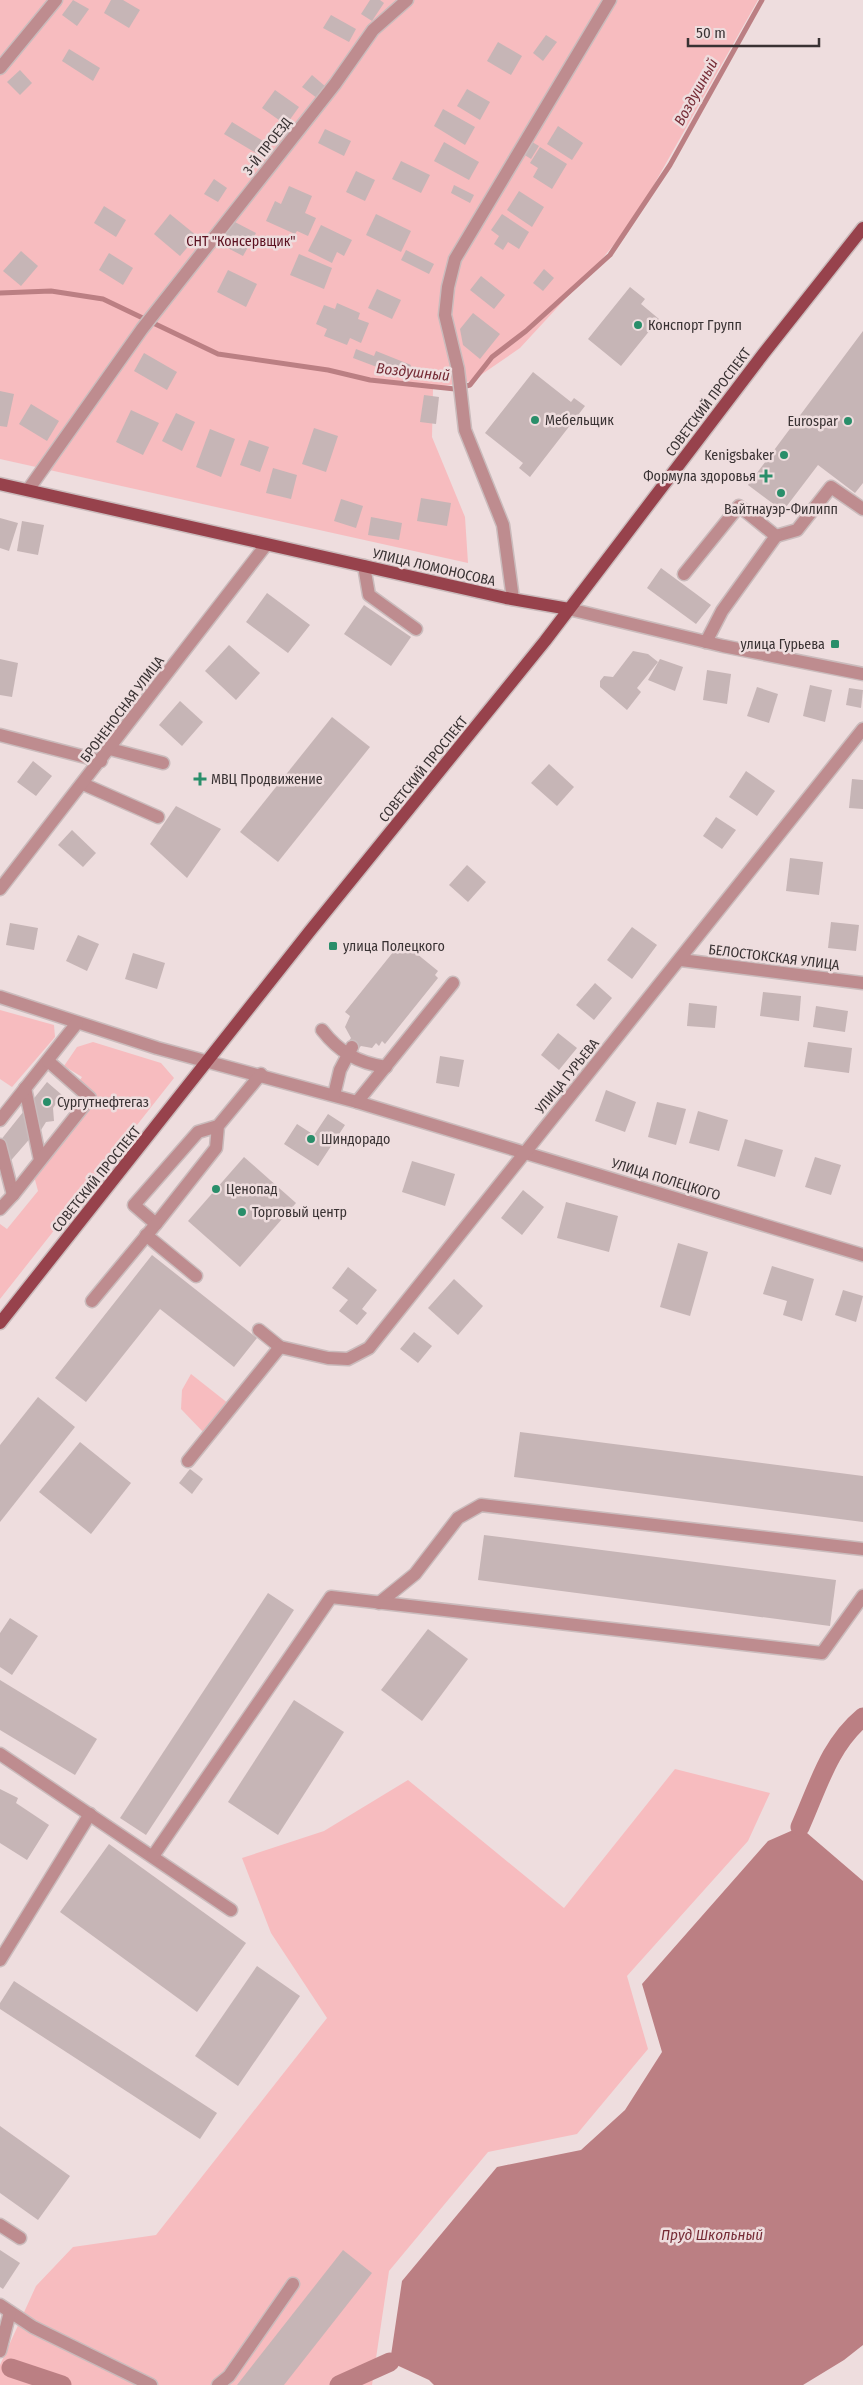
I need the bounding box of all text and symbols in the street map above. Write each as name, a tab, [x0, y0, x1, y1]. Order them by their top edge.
scale bar	[688, 15, 819, 47]
text: 50 m	[696, 24, 726, 42]
water label: Воздушный	[670, 55, 722, 129]
street label: 3-Й ПРОЕЗД	[240, 114, 295, 179]
park label: СНТ "Консервщик"	[186, 233, 296, 250]
place label: Конспорт Групп	[648, 317, 742, 334]
marker: Конспорт Групп	[632, 319, 644, 331]
street label: СОВЕТСКИЙ ПРОСПЕКТ	[662, 344, 755, 460]
water label: Воздушный	[375, 359, 451, 385]
place label: Мебельщик	[545, 412, 614, 429]
place label: Eurospar	[787, 413, 838, 430]
marker: Мебельщик	[529, 414, 541, 426]
marker: Eurospar	[842, 415, 854, 427]
place label: Kenigsbaker	[704, 447, 774, 464]
marker: Kenigsbaker	[778, 449, 790, 461]
place label: Формула здоровья	[643, 468, 756, 485]
marker: Формула здоровья	[760, 470, 772, 482]
marker: Вайтнауэр-Филипп	[775, 487, 787, 499]
place label: Вайтнауэр-Филипп	[724, 501, 838, 518]
street label: УЛИЦА ЛОМОНОСОВА	[370, 545, 498, 590]
place label: улица Гурьева	[740, 636, 825, 653]
marker: улица Гурьева	[829, 638, 841, 650]
street label: БРОНЕНОСНАЯ УЛИЦА	[77, 652, 168, 766]
street label: СОВЕТСКИЙ ПРОСПЕКТ	[375, 713, 472, 826]
place label: МВЦ Продвижение	[211, 771, 323, 788]
marker: МВЦ Продвижение	[193, 772, 207, 786]
place label: улица Полецкого	[343, 938, 445, 955]
marker: улица Полецкого	[327, 940, 339, 952]
street label: БЕЛОСТОКСКАЯ УЛИЦА	[707, 941, 841, 974]
street label: УЛИЦА ГУРЬЕВА	[531, 1035, 603, 1118]
place label: Сургутнефтегаз	[57, 1094, 149, 1111]
marker: Сургутнефтегаз	[41, 1096, 53, 1108]
street label: СОВЕТСКИЙ ПРОСПЕКТ	[48, 1123, 145, 1236]
place label: Шиндорадо	[321, 1131, 390, 1148]
marker: Шиндорадо	[305, 1133, 317, 1145]
street label: УЛИЦА ПОЛЕЦКОГО	[608, 1155, 723, 1204]
place label: Ценопад	[226, 1181, 278, 1198]
marker: Ценопад	[210, 1183, 222, 1195]
place label: Торговый центр	[252, 1204, 347, 1221]
marker: Торговый центр	[236, 1206, 248, 1218]
water label: Пруд Школьный	[661, 2226, 763, 2244]

